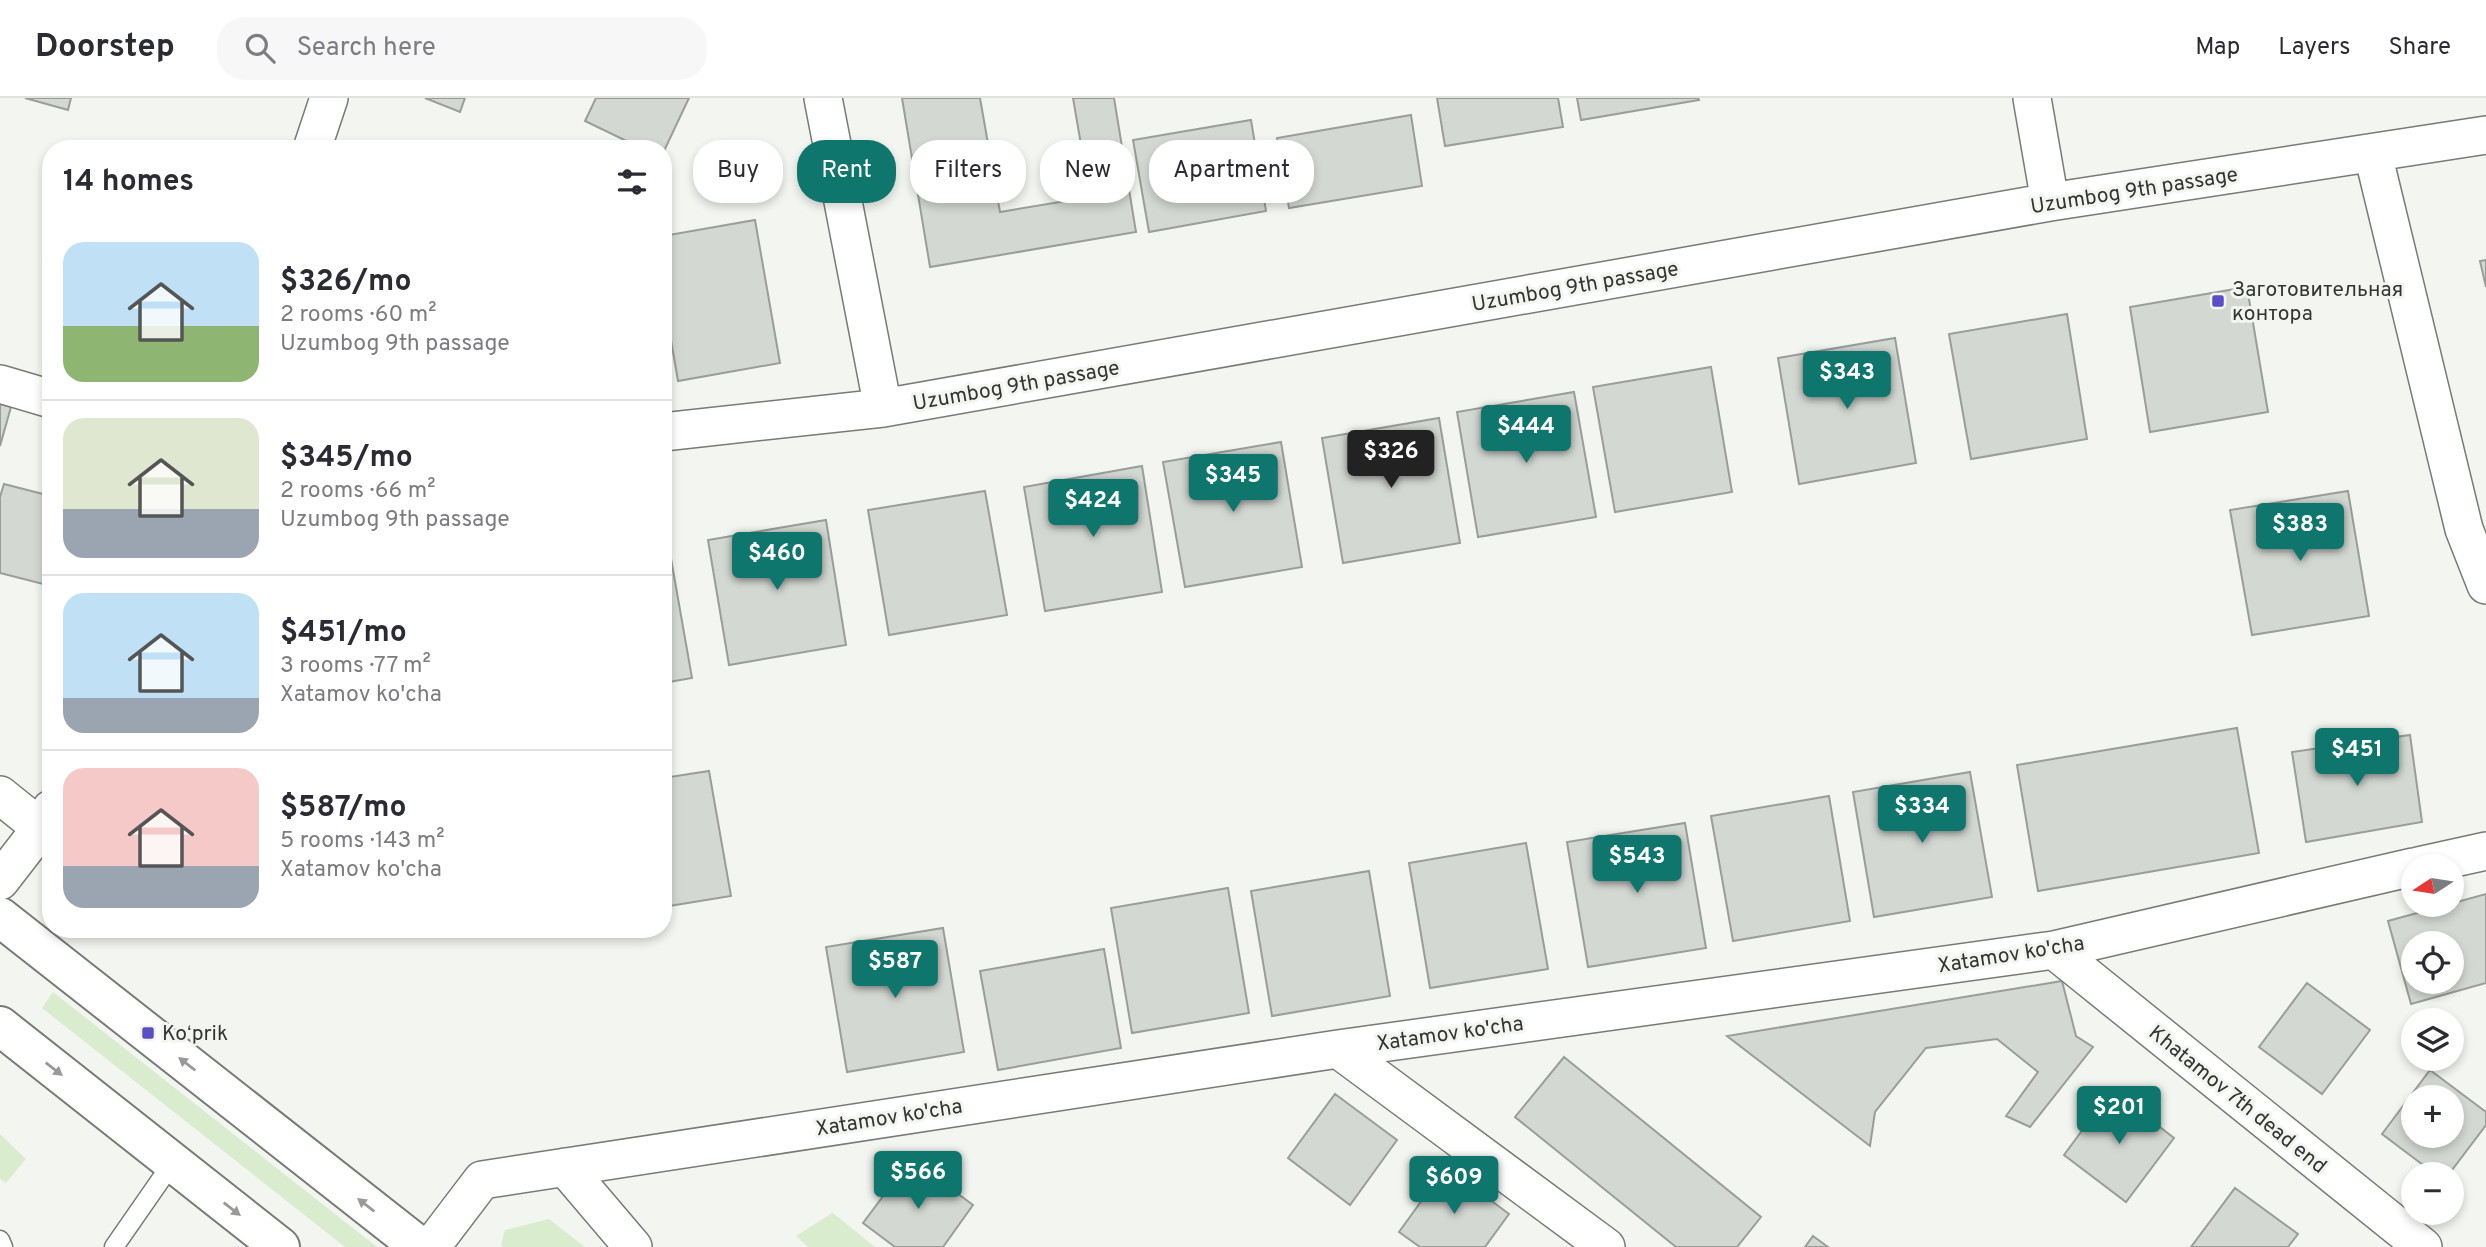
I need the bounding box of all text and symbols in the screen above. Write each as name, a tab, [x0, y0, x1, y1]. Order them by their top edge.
search box	[217, 17, 707, 80]
text: Doorstep	[35, 27, 175, 69]
icon: search	[241, 29, 279, 67]
text: Search here	[297, 32, 436, 65]
text: Map	[2195, 33, 2240, 63]
text: Layers	[2278, 33, 2350, 63]
text: Share	[2388, 33, 2451, 63]
chip: Buy	[693, 140, 783, 203]
chip: Rent	[797, 140, 896, 203]
chip: Filters	[910, 140, 1026, 203]
chip: New	[1040, 140, 1135, 203]
chip: Apartment	[1149, 140, 1314, 203]
street label: Uzumbog 9th passage	[2029, 162, 2240, 221]
icon: filters	[613, 163, 651, 201]
text: 14 homes	[63, 164, 194, 201]
street label: Uzumbog 9th passage	[1470, 256, 1681, 319]
text: $326/mo	[280, 264, 411, 301]
icon: home	[119, 270, 203, 354]
place label: Заготовительная контора	[2232, 277, 2403, 328]
marker: Заготовительная контора	[2210, 293, 2226, 309]
text: 2 rooms · 60 m²	[280, 301, 437, 330]
text: Uzumbog 9th passage	[280, 330, 510, 359]
pin: $343	[1806, 352, 1888, 411]
street label: Uzumbog 9th passage	[911, 355, 1122, 418]
text: $343	[1819, 359, 1875, 388]
pin: $444	[1485, 406, 1567, 465]
text: $444	[1497, 413, 1555, 442]
pin: $326	[1350, 430, 1432, 490]
text: $326	[1363, 438, 1419, 467]
text: $345/mo	[280, 440, 413, 477]
icon: home	[119, 446, 203, 530]
pin: $345	[1192, 454, 1274, 514]
text: $345	[1205, 462, 1261, 491]
text: 2 rooms · 66 m²	[280, 477, 436, 506]
pin: $424	[1052, 480, 1134, 539]
text: $424	[1064, 487, 1122, 516]
pin: $383	[2259, 504, 2341, 563]
text: Uzumbog 9th passage	[280, 506, 510, 535]
text: $383	[2272, 511, 2328, 540]
pin: $460	[736, 532, 818, 592]
text: $460	[748, 540, 806, 569]
text: $451/mo	[280, 615, 407, 652]
icon: home	[119, 621, 203, 705]
text: 3 rooms · 77 m²	[280, 652, 431, 681]
text: Xatamov ko'cha	[280, 681, 442, 710]
pin: $451	[2316, 728, 2398, 788]
text: $451	[2331, 736, 2383, 765]
pin: $334	[1881, 786, 1963, 845]
text: $587/mo	[280, 790, 407, 827]
text: $334	[1894, 793, 1950, 822]
icon: home	[119, 796, 203, 880]
text: 5 rooms · 143 m²	[280, 827, 445, 856]
pin: $543	[1596, 836, 1678, 895]
text: $543	[1609, 843, 1665, 872]
north arrow	[2401, 854, 2464, 917]
map controls	[2401, 854, 2464, 1225]
text: Xatamov ko'cha	[280, 856, 442, 885]
street label: Xatamov ko'cha	[1936, 931, 2086, 980]
button: locate	[2401, 931, 2464, 994]
pin: $587	[854, 940, 936, 1000]
text: $587	[868, 948, 922, 977]
button: layers	[2401, 1008, 2464, 1071]
street label: Xatamov ko'cha	[1375, 1011, 1525, 1058]
street label: Khatamov 7th dead end	[2143, 1020, 2332, 1180]
place label: Koʻprik	[162, 1021, 228, 1048]
marker: Koʻprik	[140, 1025, 156, 1041]
one-way arrow	[179, 1057, 196, 1072]
one-way arrow	[44, 1061, 62, 1076]
button: +	[2401, 1085, 2464, 1148]
pin: $201	[2078, 1086, 2160, 1146]
street label: Xatamov ko'cha	[814, 1094, 964, 1143]
text: $201	[2093, 1094, 2145, 1123]
pin: $566	[877, 1152, 959, 1211]
pin: $609	[1413, 1156, 1495, 1216]
text: $566	[890, 1159, 946, 1188]
button: −	[2401, 1162, 2464, 1225]
text: $609	[1425, 1164, 1483, 1193]
one-way arrow	[358, 1197, 376, 1212]
one-way arrow	[223, 1202, 241, 1217]

